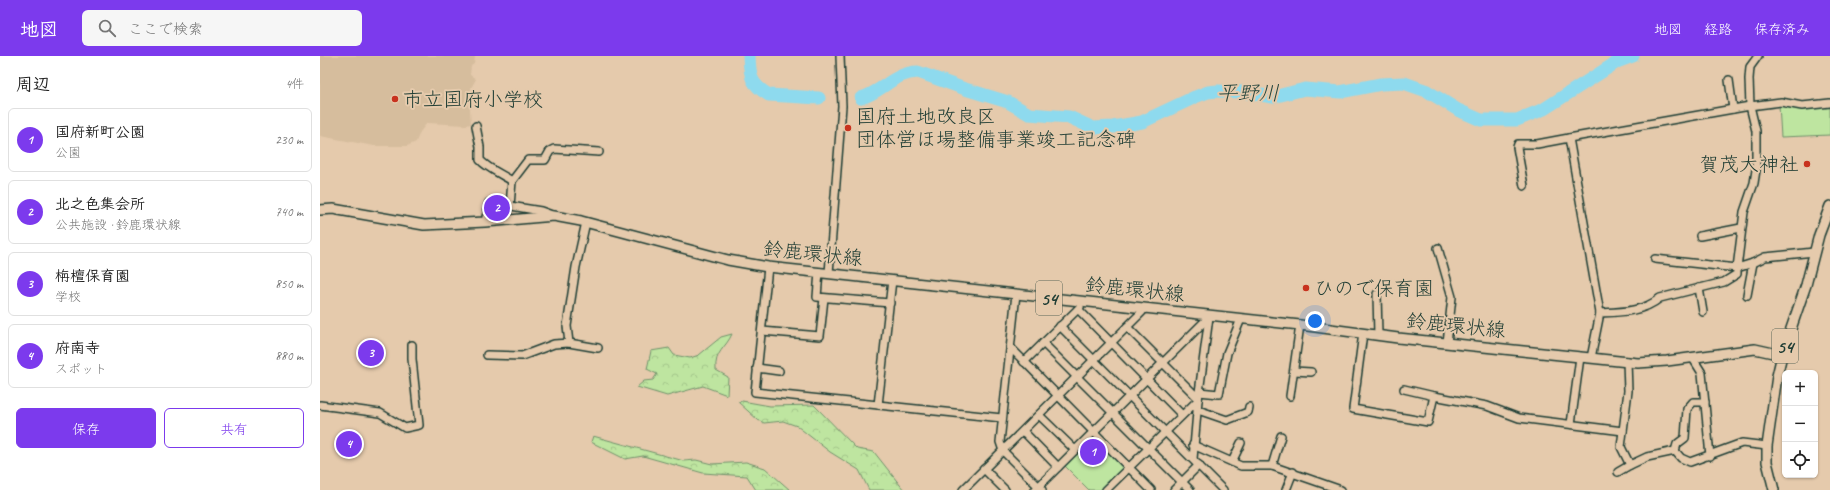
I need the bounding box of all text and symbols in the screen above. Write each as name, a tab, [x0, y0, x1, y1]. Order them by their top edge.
search box	[82, 10, 362, 46]
icon: search	[96, 17, 118, 39]
text: 地図	[20, 18, 58, 42]
text: ここで検索	[128, 20, 203, 39]
text: 地図	[1654, 21, 1682, 38]
text: 経路	[1704, 21, 1732, 38]
text: 保存済み	[1754, 21, 1810, 38]
text: 周辺	[16, 74, 50, 95]
text: 4件	[285, 76, 304, 92]
water label: 平野川	[1217, 80, 1280, 106]
place label: 市立国府小学校	[403, 87, 543, 112]
marker: 市立国府小学校	[390, 94, 400, 104]
place label: 国府土地改良区 団体営ほ場整備事業竣工記念碑	[856, 104, 1136, 152]
text: 国府新町公園	[55, 123, 145, 142]
marker: 国府土地改良区 団体営ほ場整備事業竣工記念碑	[843, 123, 853, 133]
text: 1	[27, 132, 33, 148]
text: 230 m	[275, 132, 303, 148]
text: 公園	[55, 145, 81, 161]
place label: 賀茂大神社	[1699, 152, 1799, 177]
marker: 賀茂大神社	[1802, 159, 1812, 169]
pin: 2	[484, 193, 510, 223]
text: 北之色集会所	[55, 195, 145, 214]
text: 2	[27, 204, 33, 220]
text: 740 m	[275, 204, 303, 220]
text: 公共施設 · 鈴鹿環状線	[55, 217, 181, 233]
street label: 鈴鹿環状線	[762, 236, 864, 271]
text: 栴檀保育園	[55, 267, 130, 286]
street label: 鈴鹿環状線	[1084, 272, 1186, 307]
text: 3	[27, 276, 33, 292]
text: 850 m	[275, 276, 303, 292]
place label: ひので保育園	[1314, 276, 1434, 301]
road number: 54	[1036, 281, 1062, 315]
marker: ひので保育園	[1301, 283, 1311, 293]
text: 学校	[55, 289, 81, 305]
street label: 鈴鹿環状線	[1405, 308, 1507, 343]
your location	[1305, 311, 1325, 331]
road number: 54	[1772, 329, 1798, 363]
pin: 3	[358, 338, 384, 368]
text: 府南寺	[55, 339, 100, 358]
text: 4	[27, 348, 33, 364]
text: 880 m	[275, 348, 303, 364]
text: スポット	[55, 361, 107, 377]
map controls	[1782, 370, 1818, 478]
button: +	[1782, 370, 1818, 406]
button: −	[1782, 406, 1818, 442]
button: 保存	[16, 408, 156, 448]
button: 共有	[164, 408, 304, 448]
pin: 4	[336, 429, 362, 459]
pin: 1	[1080, 437, 1106, 467]
button: locate	[1782, 442, 1818, 478]

